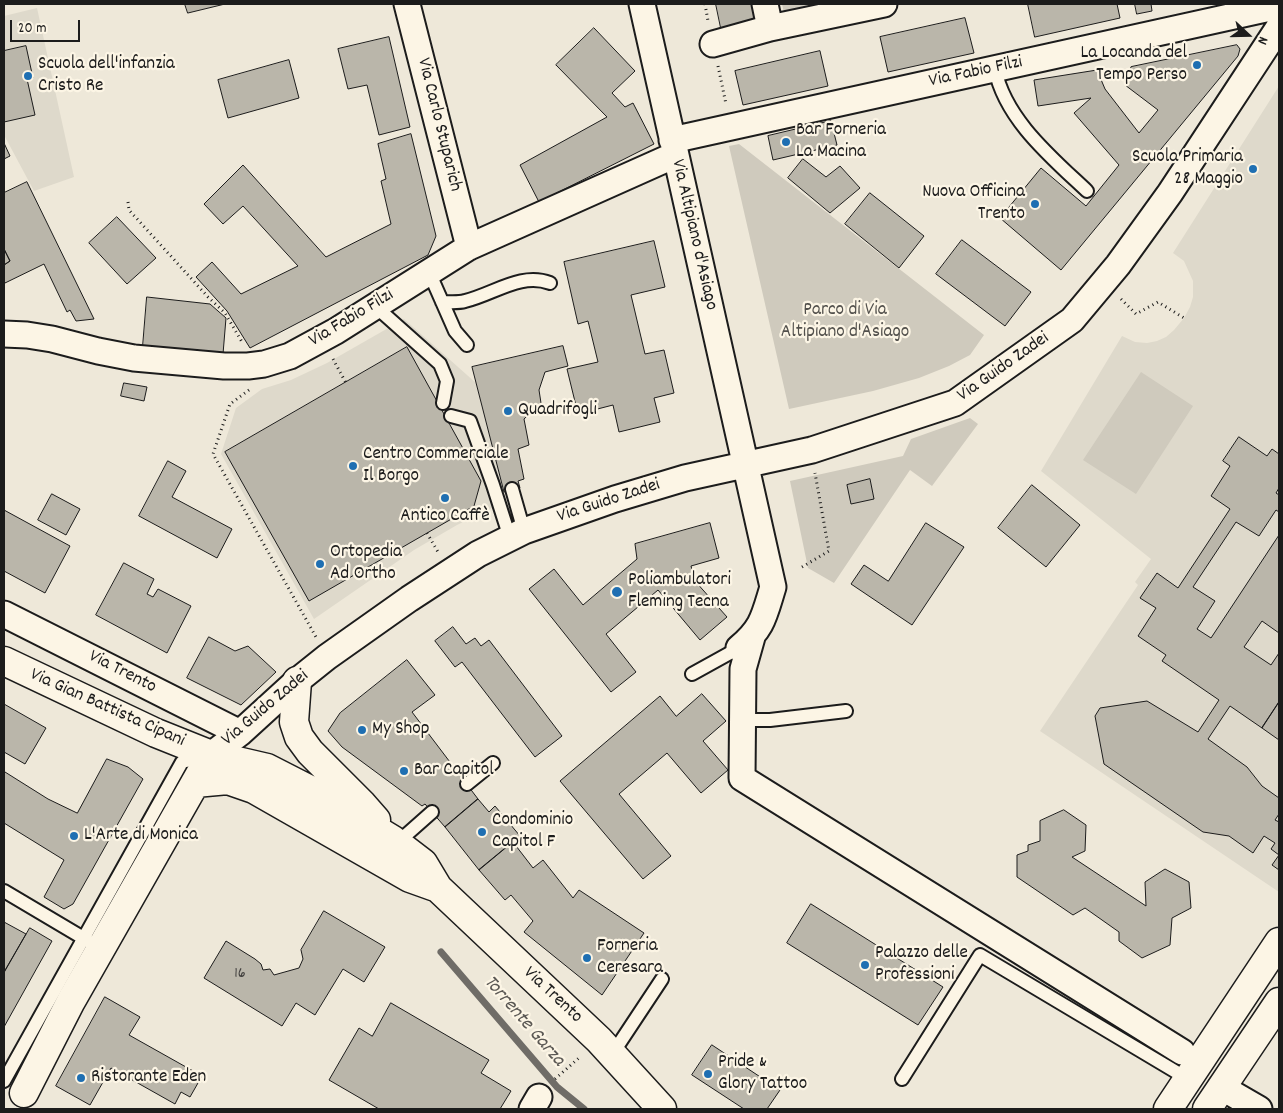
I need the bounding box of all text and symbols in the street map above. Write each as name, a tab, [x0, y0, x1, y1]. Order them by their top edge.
scale bar	[12, 10, 82, 42]
north arrow	[1223, 10, 1273, 60]
text: 20 m	[18, 18, 46, 40]
text: N	[1251, 34, 1273, 47]
place label: La Locanda del Tempo Perso	[1080, 43, 1187, 87]
street label: Via Fabio Filzi	[927, 52, 1025, 94]
place label: Scuola dell'infanzia Cristo Re	[38, 54, 175, 98]
street label: Via Carlo Stuparich	[410, 56, 466, 194]
marker: La Locanda del Tempo Perso	[1191, 59, 1203, 71]
marker: Scuola dell'infanzia Cristo Re	[22, 70, 34, 82]
place label: Bar Forneria La Macina	[796, 120, 886, 164]
marker: Bar Forneria La Macina	[780, 136, 792, 148]
place label: Scuola Primaria 28 Maggio	[1132, 147, 1243, 191]
street label: Via Altipiano d'Asiago	[665, 157, 721, 313]
marker: Scuola Primaria 28 Maggio	[1247, 163, 1259, 175]
place label: Nuova Officina Trento	[922, 182, 1025, 226]
marker: Nuova Officina Trento	[1029, 198, 1041, 210]
street label: Via Fabio Filzi	[305, 285, 399, 353]
park label: Parco di Via Altipiano d'Asiago	[781, 300, 909, 344]
street label: Via Guido Zadei	[954, 328, 1054, 408]
place label: Quadrifogli	[518, 400, 597, 422]
marker: Quadrifogli	[502, 405, 514, 417]
place label: Centro Commerciale Il Borgo	[363, 444, 509, 488]
marker: Centro Commerciale Il Borgo	[347, 460, 359, 472]
street label: Via Guido Zadei	[555, 475, 663, 529]
marker: Antico Caffè	[439, 492, 451, 504]
place label: Antico Caffè	[400, 506, 490, 528]
place label: Ortopedia Ad Ortho	[330, 542, 402, 586]
marker: Ortopedia Ad Ortho	[314, 558, 326, 570]
place label: Poliambulatori Fleming Tecna	[628, 570, 731, 614]
marker: Poliambulatori Fleming Tecna	[610, 585, 624, 599]
street label: Via Trento	[84, 646, 160, 700]
street label: Via Gian Battista Cipani	[26, 665, 188, 753]
street label: Via Guido Zadei	[218, 666, 314, 752]
place label: My Shop	[372, 719, 429, 741]
marker: My Shop	[356, 724, 368, 736]
place label: Bar Capitol	[414, 760, 494, 782]
marker: Bar Capitol	[398, 765, 410, 777]
place label: Condominio Capitol F	[492, 810, 573, 854]
place label: L'Arte di Monica	[84, 825, 198, 847]
marker: Condominio Capitol F	[476, 826, 488, 838]
marker: L'Arte di Monica	[68, 830, 80, 842]
place label: Forneria Ceresara	[597, 936, 663, 980]
place label: Palazzo delle Professioni	[875, 943, 968, 987]
marker: Forneria Ceresara	[581, 952, 593, 964]
marker: Palazzo delle Professioni	[859, 959, 871, 971]
street label: Via Trento	[517, 963, 587, 1029]
house number: 16	[234, 965, 246, 985]
water label: Torrente Garza	[477, 972, 569, 1072]
place label: Pride & Glory Tattoo	[718, 1052, 807, 1096]
place label: Ristorante Eden	[91, 1067, 206, 1089]
marker: Pride & Glory Tattoo	[702, 1068, 714, 1080]
marker: Ristorante Eden	[75, 1072, 87, 1084]

